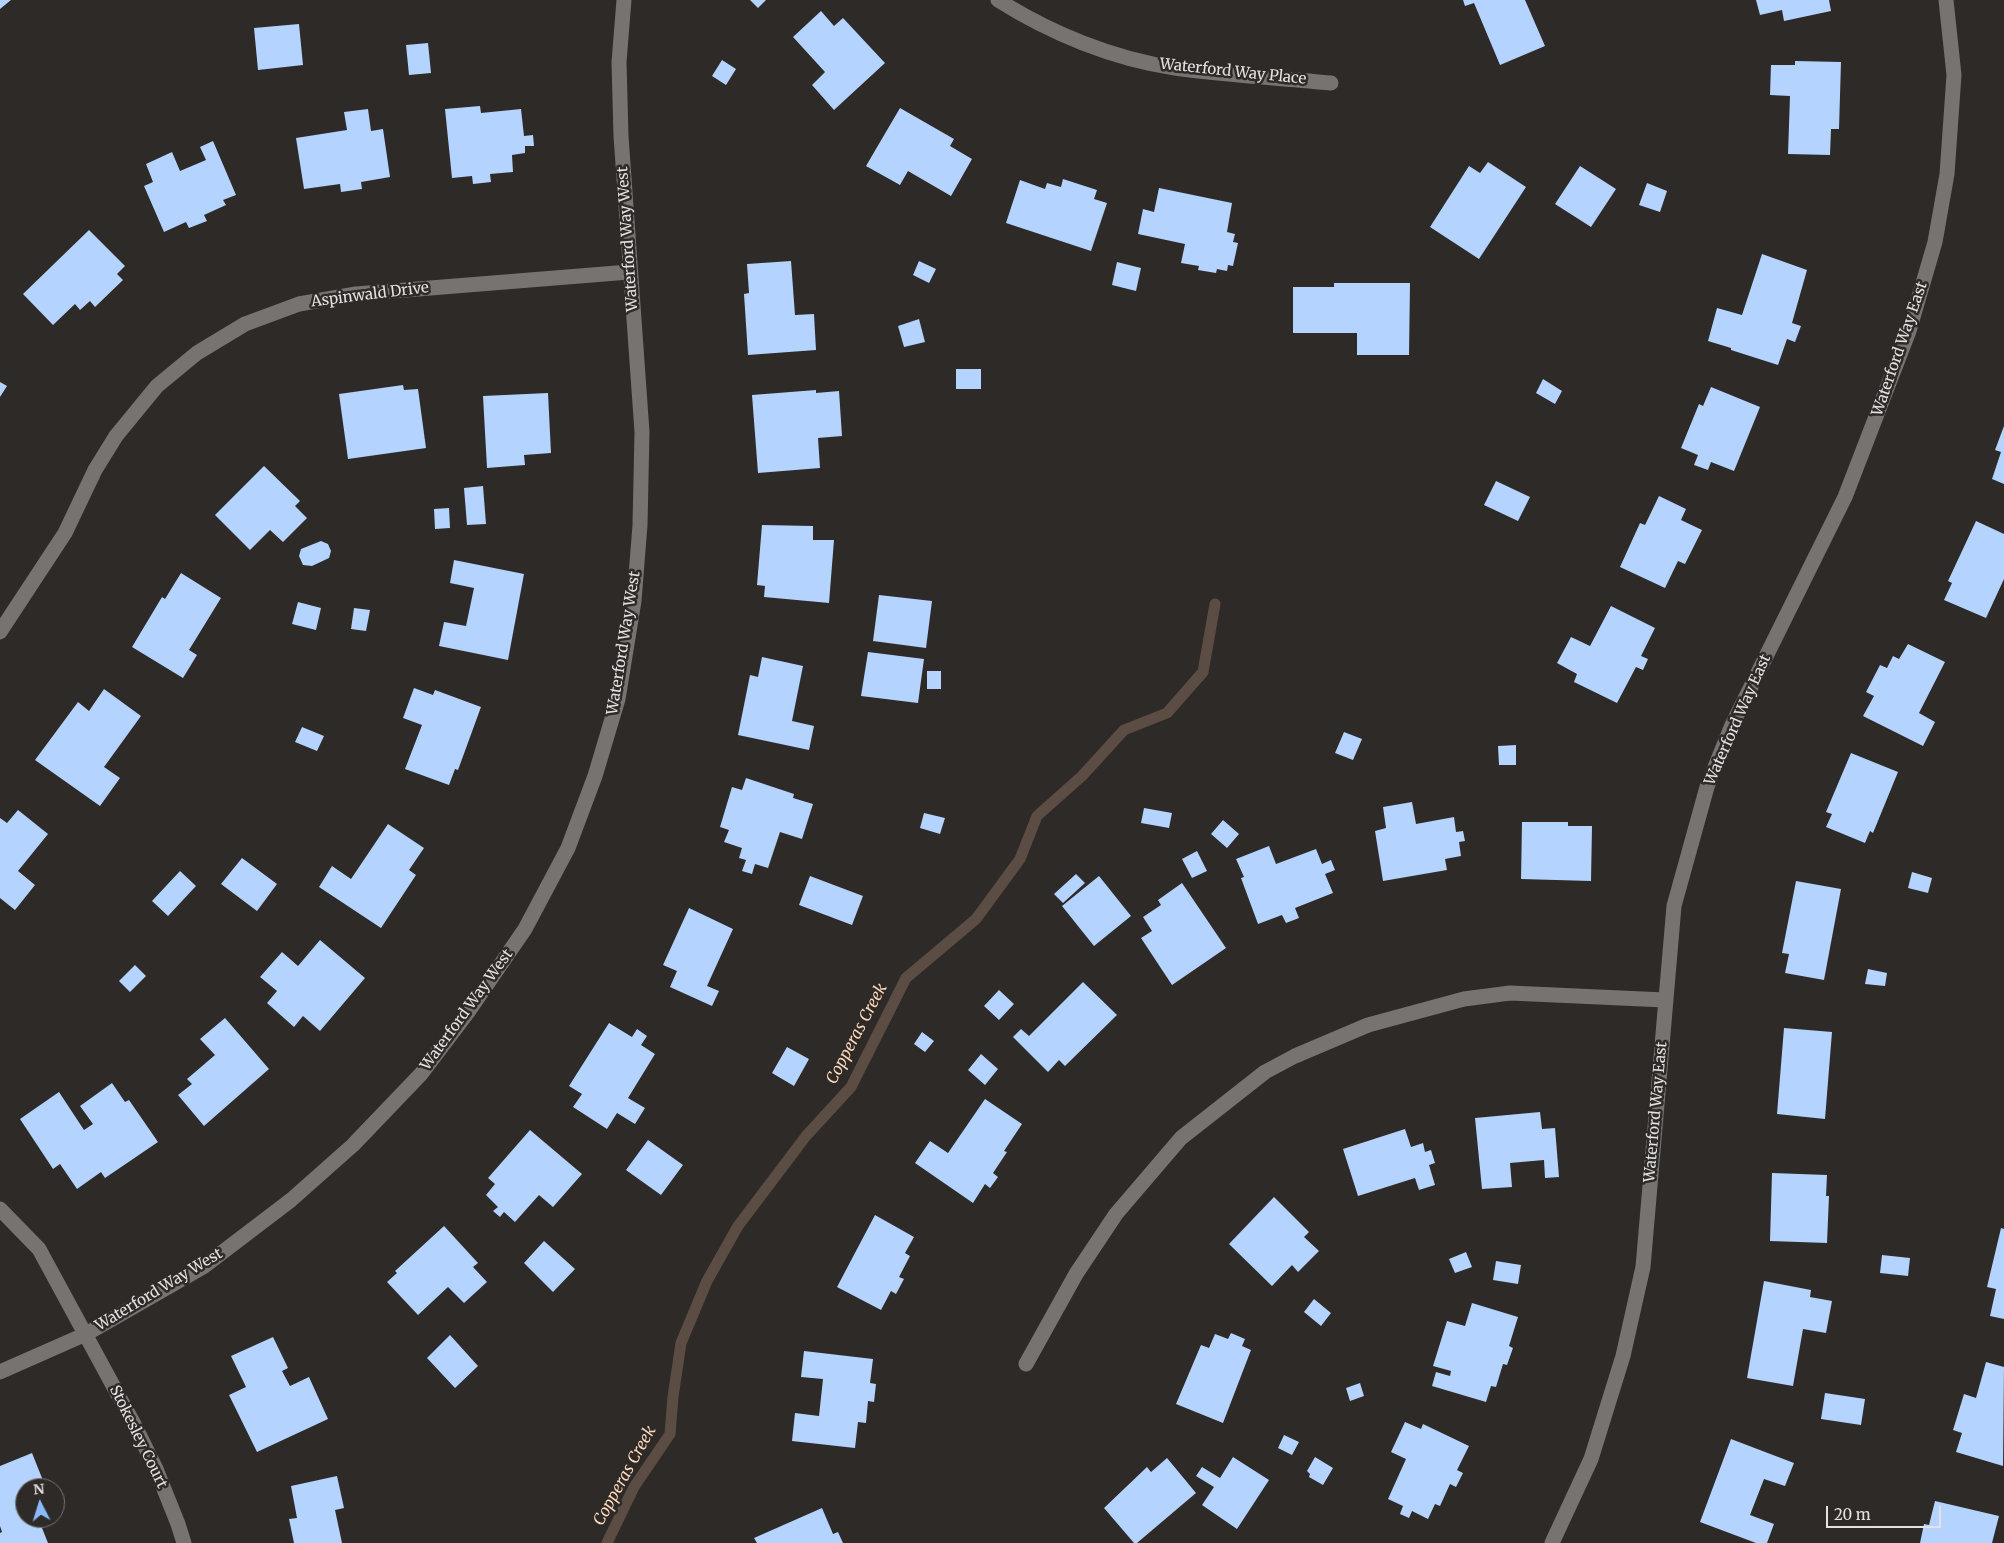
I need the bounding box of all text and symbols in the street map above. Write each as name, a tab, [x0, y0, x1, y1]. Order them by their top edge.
street label: Waterford Way Place	[1159, 55, 1307, 89]
street label: Waterford Way West	[614, 166, 642, 312]
street label: Aspinwald Drive	[310, 279, 430, 311]
street label: Waterford Way East	[1869, 279, 1931, 419]
street label: Waterford Way West	[604, 570, 644, 716]
street label: Waterford Way East	[1701, 652, 1775, 788]
street label: Waterford Way West	[417, 946, 517, 1074]
water label: Copperas Creek	[822, 980, 892, 1088]
street label: Waterford Way East	[1641, 1041, 1671, 1183]
street label: Waterford Way West	[92, 1245, 226, 1335]
street label: Stokesley Court	[105, 1383, 171, 1491]
water label: Copperas Creek	[590, 1423, 660, 1529]
north arrow	[15, 1478, 65, 1528]
text: N	[32, 1480, 45, 1499]
scale bar	[1829, 1496, 1944, 1528]
text: 20 m	[1834, 1505, 1871, 1524]

